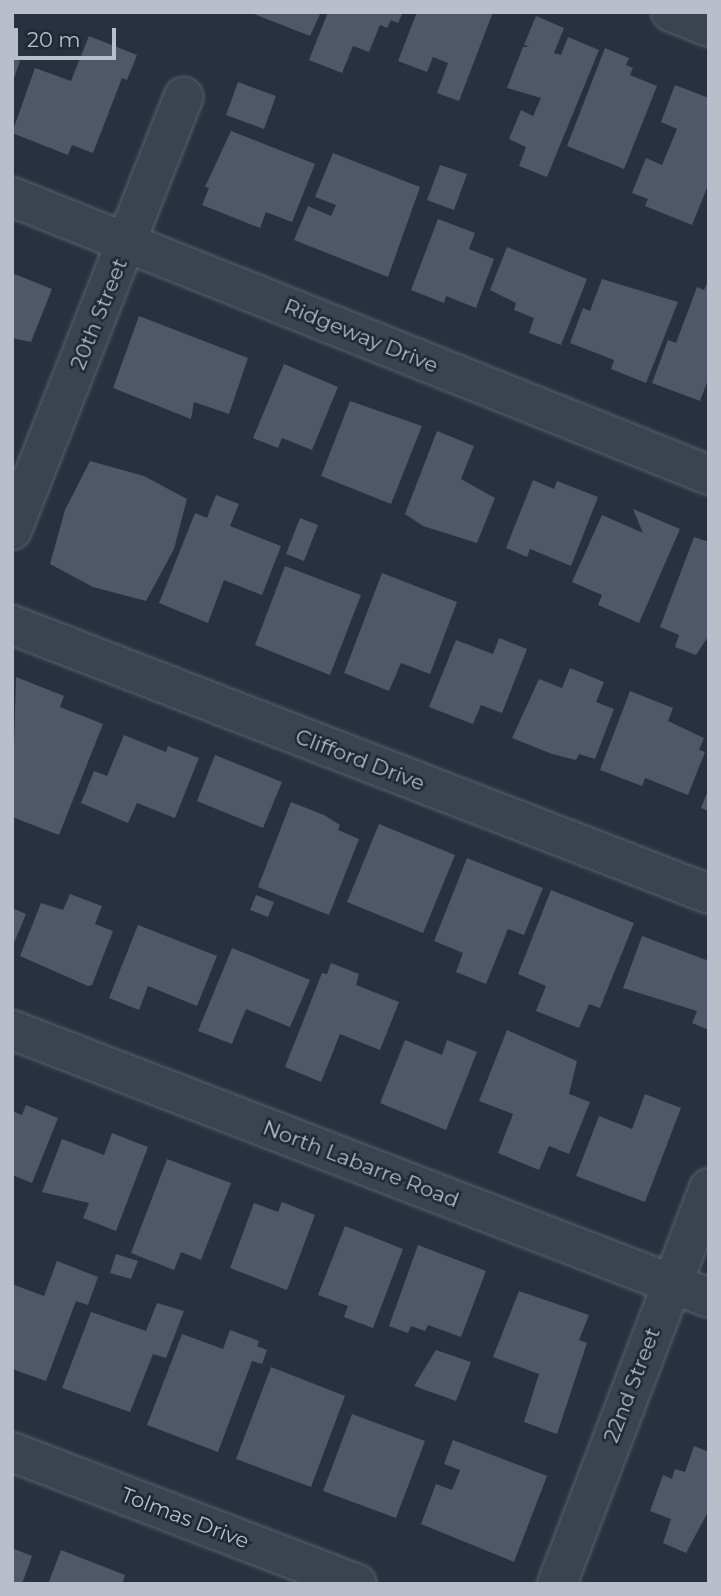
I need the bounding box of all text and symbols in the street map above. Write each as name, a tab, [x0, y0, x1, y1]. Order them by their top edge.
scale bar	[18, 14, 119, 58]
text: 20 m	[27, 27, 81, 52]
street label: 20th Street	[65, 255, 133, 373]
street label: Ridgeway Drive	[280, 294, 442, 378]
street label: Clifford Drive	[292, 724, 428, 796]
street label: North Labarre Road	[259, 1115, 463, 1213]
street label: 22nd Street	[599, 1324, 665, 1446]
street label: Tolmas Drive	[117, 1482, 253, 1554]

